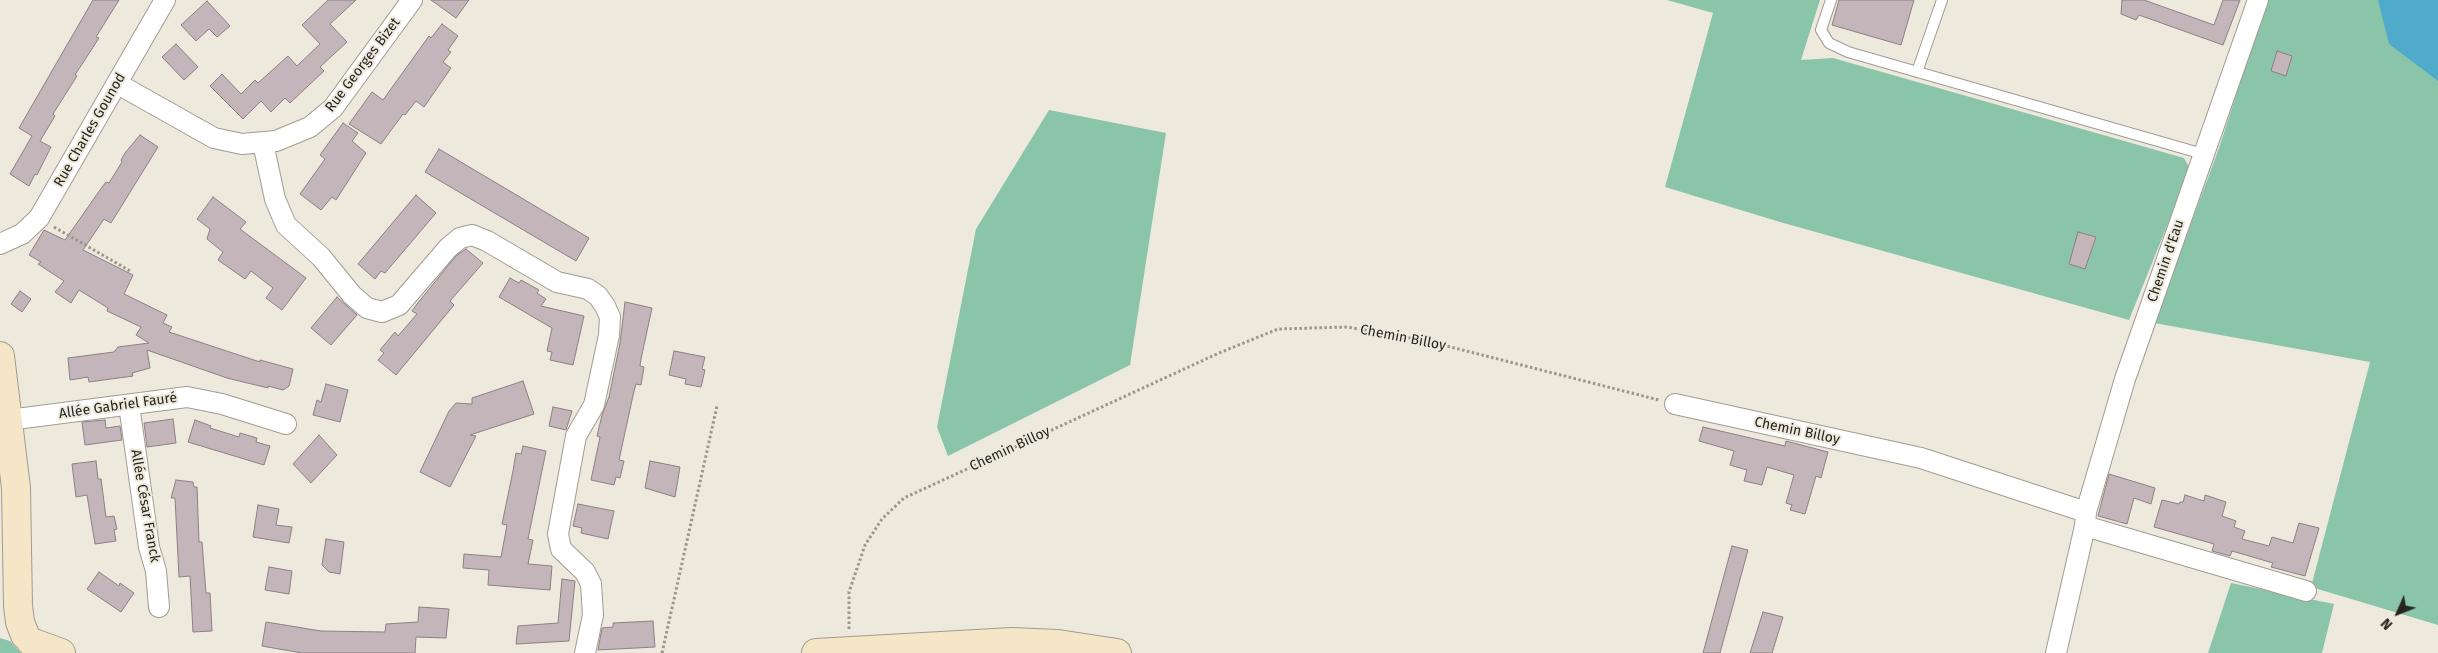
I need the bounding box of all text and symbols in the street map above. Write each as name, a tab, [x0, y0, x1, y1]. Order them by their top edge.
street label: Rue Georges Bizet	[322, 14, 404, 116]
street label: Rue Charles Gounod	[51, 70, 129, 190]
street label: Chemin d'Eau	[2144, 218, 2188, 304]
street label: Chemin Billoy	[1359, 321, 1447, 355]
street label: Allée Gabriel Fauré	[58, 389, 178, 423]
street label: Chemin Billoy	[1753, 414, 1841, 448]
street label: Chemin Billoy	[967, 423, 1053, 475]
street label: Allée César Franck	[127, 448, 163, 564]
north arrow	[2373, 588, 2423, 638]
text: N	[2378, 615, 2396, 633]

